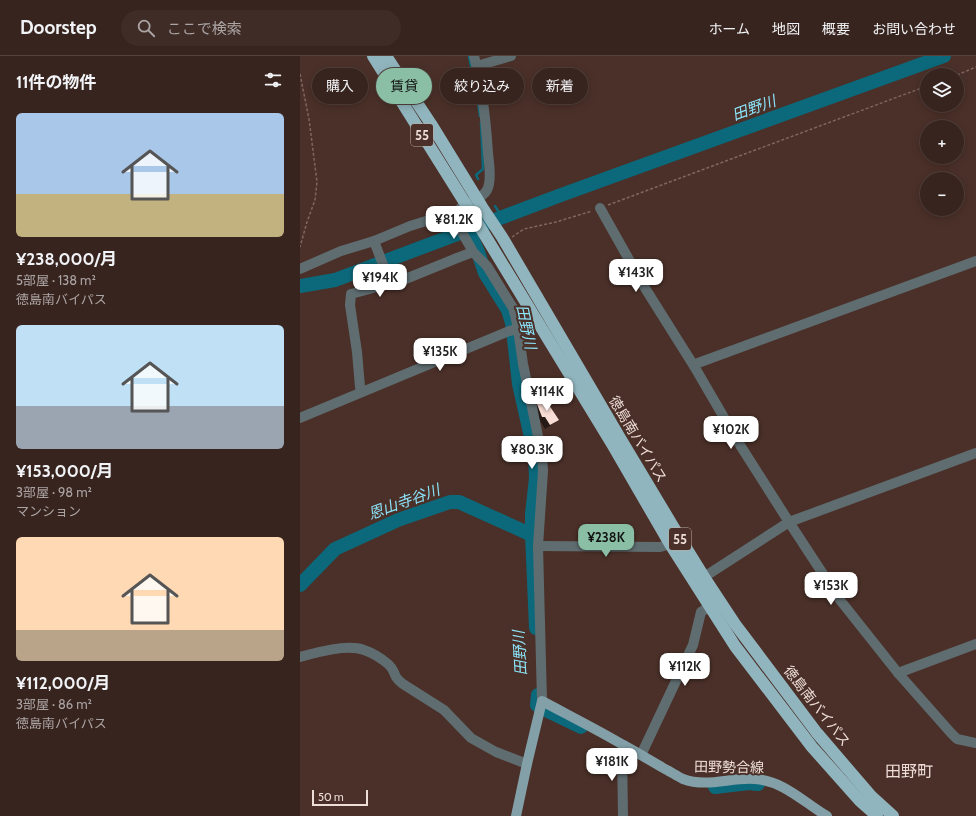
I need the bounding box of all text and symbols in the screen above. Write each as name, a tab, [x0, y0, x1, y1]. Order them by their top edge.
search box	[121, 10, 401, 46]
text: Doorstep	[20, 16, 97, 39]
icon: search	[135, 17, 157, 39]
text: ここで検索	[167, 20, 242, 38]
text: ホーム	[708, 20, 750, 38]
text: 地図	[772, 20, 800, 38]
text: 概要	[822, 20, 850, 38]
text: お問い合わせ	[872, 20, 956, 38]
chip: 購入	[312, 68, 368, 104]
chip: 賃貸	[376, 68, 432, 104]
chip: 絞り込み	[440, 68, 524, 104]
chip: 新着	[532, 68, 588, 104]
map controls	[920, 68, 964, 216]
button: layers	[920, 68, 964, 112]
icon: filters	[262, 69, 284, 91]
text: 11件の物件	[16, 72, 97, 92]
water label: 田野川	[730, 91, 780, 124]
button: +	[920, 120, 964, 164]
road number: 55	[411, 124, 433, 146]
icon: home	[114, 139, 186, 211]
button: −	[920, 172, 964, 216]
pin: ¥81.2K	[421, 206, 487, 240]
text: ¥81.2K	[435, 211, 473, 227]
text: ¥238,000/月	[16, 249, 117, 269]
pin: ¥143K	[608, 259, 664, 293]
pin: ¥194K	[352, 264, 408, 298]
text: ¥143K	[618, 264, 654, 280]
text: ¥194K	[362, 269, 398, 285]
text: 5部屋 · 138 m²	[16, 272, 96, 288]
text: 徳島南バイパス	[16, 291, 107, 307]
water label: 田野川	[513, 303, 540, 353]
pin: ¥135K	[412, 338, 468, 372]
text: ¥135K	[423, 343, 457, 359]
icon: home	[114, 351, 186, 423]
pin: ¥114K	[519, 378, 575, 412]
text: ¥114K	[530, 383, 564, 399]
street label: 徳島南バイパス	[605, 392, 671, 486]
pin: ¥102K	[703, 416, 759, 450]
text: ¥102K	[713, 421, 749, 437]
pin: ¥80.3K	[499, 436, 565, 470]
text: ¥80.3K	[511, 441, 553, 457]
text: ¥153,000/月	[16, 461, 114, 481]
water label: 恩山寺谷川	[366, 480, 444, 523]
text: 3部屋 · 98 m²	[16, 484, 92, 500]
text: マンション	[16, 503, 81, 519]
pin: ¥238K	[578, 524, 634, 558]
road number: 55	[669, 528, 691, 550]
text: ¥238K	[587, 529, 625, 545]
icon: home	[114, 563, 186, 635]
pin: ¥153K	[803, 572, 859, 606]
text: ¥153K	[814, 577, 848, 593]
water label: 田野川	[510, 628, 530, 676]
pin: ¥112K	[657, 653, 713, 687]
text: ¥112K	[669, 658, 701, 674]
street label: 徳島南バイパス	[780, 662, 854, 750]
text: ¥112,000/月	[16, 673, 111, 693]
text: 3部屋 · 86 m²	[16, 696, 92, 712]
text: 徳島南バイパス	[16, 715, 107, 731]
pin: ¥181K	[584, 748, 640, 782]
text: ¥181K	[595, 753, 629, 769]
street label: 田野勢合線	[694, 757, 764, 777]
district label: 田野町	[885, 762, 933, 781]
scale bar	[312, 788, 368, 807]
text: 50 m	[318, 790, 344, 804]

